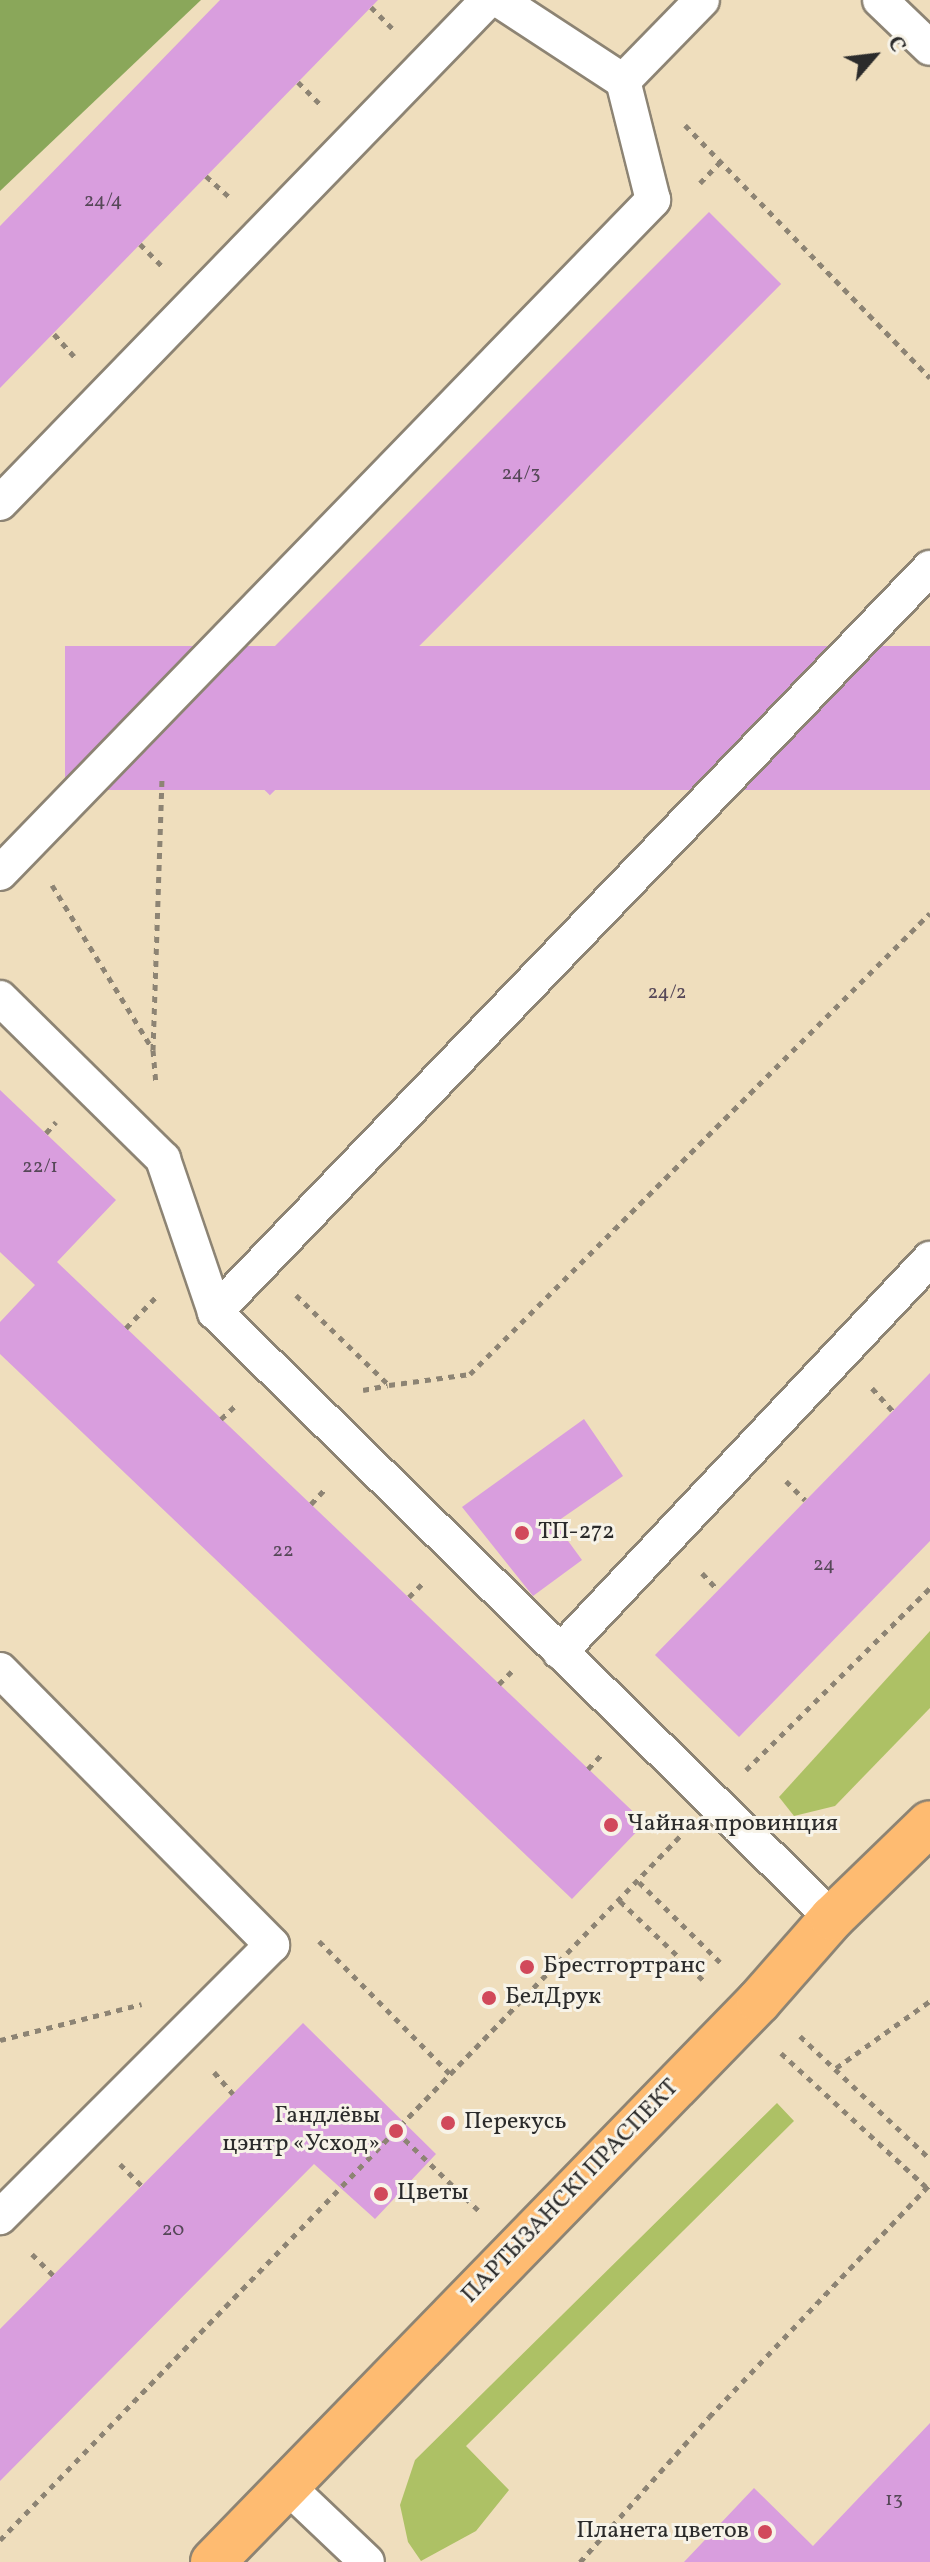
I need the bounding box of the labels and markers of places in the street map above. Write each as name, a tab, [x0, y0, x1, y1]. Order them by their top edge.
place label: ТП-272	[538, 1519, 615, 1547]
marker: ТП-272	[513, 1524, 531, 1542]
place label: Чайная провинция	[627, 1811, 838, 1839]
marker: Чайная провинция	[602, 1816, 620, 1834]
place label: Брестгортранс	[543, 1953, 706, 1981]
marker: Брестгортранс	[518, 1958, 536, 1976]
place label: БелДрук	[505, 1984, 601, 2012]
marker: БелДрук	[480, 1989, 498, 2007]
place label: Гандлёвы цэнтр «Усход»	[222, 2103, 380, 2159]
place label: Перекусь	[464, 2109, 567, 2137]
marker: Перекусь	[439, 2114, 457, 2132]
marker: Гандлёвы цэнтр «Усход»	[387, 2122, 405, 2140]
place label: Цветы	[397, 2180, 468, 2208]
marker: Цветы	[372, 2185, 390, 2203]
place label: Планета цветов	[576, 2518, 749, 2546]
marker: Планета цветов	[756, 2523, 774, 2541]

